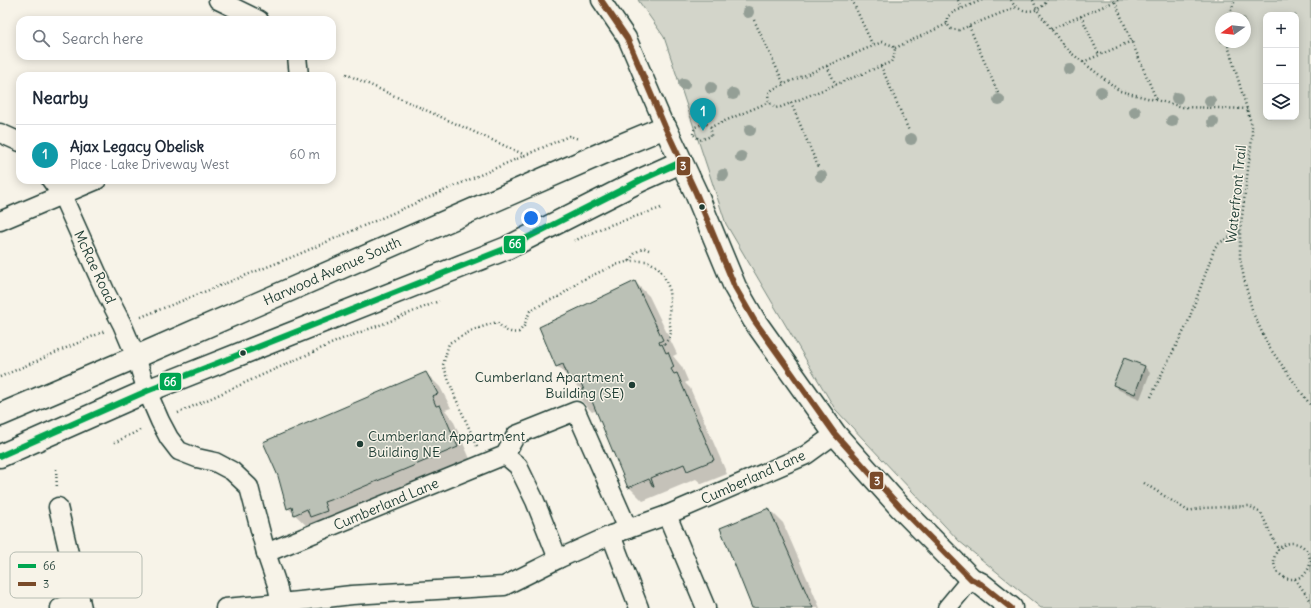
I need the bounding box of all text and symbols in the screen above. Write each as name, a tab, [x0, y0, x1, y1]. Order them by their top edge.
north arrow	[1215, 12, 1251, 48]
map controls	[1263, 12, 1299, 120]
button: +	[1263, 12, 1299, 48]
search box	[16, 16, 336, 60]
icon: search	[30, 27, 52, 49]
text: Search here	[62, 29, 143, 48]
button: −	[1263, 48, 1299, 84]
button: layers	[1263, 84, 1299, 120]
text: Nearby	[32, 87, 88, 109]
pin: 1	[690, 98, 716, 131]
text: Ajax Legacy Obelisk	[70, 137, 204, 156]
street label: Waterfront Trail	[1222, 144, 1250, 244]
text: 1	[42, 146, 48, 163]
text: 60 m	[289, 146, 320, 163]
text: Place · Lake Driveway West	[70, 156, 229, 173]
line badge: 3	[676, 156, 691, 176]
text: 3	[680, 159, 686, 173]
unlabelled marker	[697, 202, 707, 212]
your location	[521, 208, 541, 228]
street label: McRae Road	[70, 228, 120, 306]
street label: Harwood Avenue South	[260, 232, 404, 310]
line badge: 66	[503, 235, 526, 254]
text: 66	[509, 237, 521, 251]
unlabelled marker	[238, 348, 248, 358]
place label: Cumberland Apartment Building (SE)	[475, 368, 624, 402]
line badge: 66	[159, 372, 182, 391]
text: 66	[164, 375, 176, 389]
marker: Cumberland Apartment Building (SE)	[627, 380, 637, 390]
place label: Cumberland Appartment Building NE	[368, 427, 525, 461]
marker: Cumberland Appartment Building NE	[355, 439, 365, 449]
street label: Cumberland Lane	[698, 446, 808, 508]
line badge: 3	[869, 471, 884, 490]
street label: Cumberland Lane	[331, 474, 441, 534]
text: 3	[874, 474, 880, 488]
legend	[10, 552, 142, 598]
text: 66	[43, 559, 56, 573]
text: 3	[43, 577, 49, 591]

